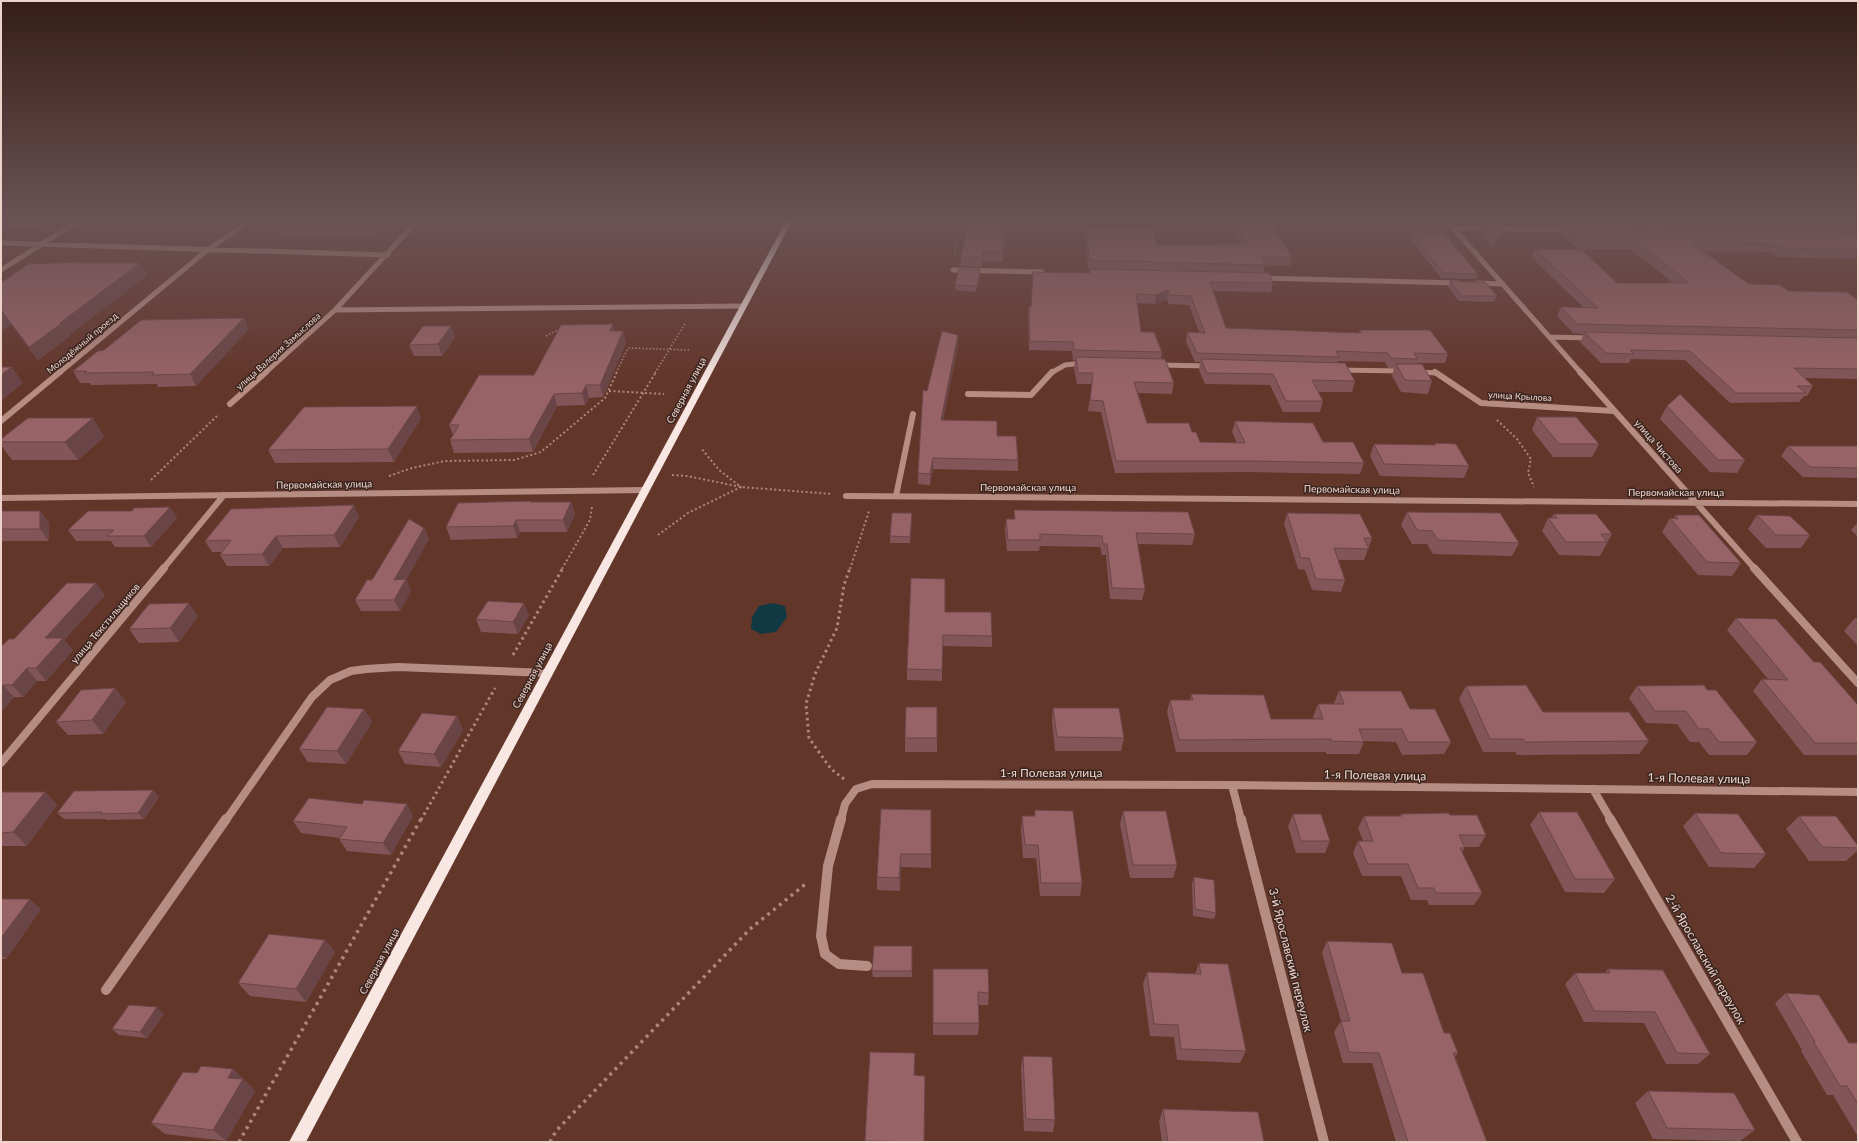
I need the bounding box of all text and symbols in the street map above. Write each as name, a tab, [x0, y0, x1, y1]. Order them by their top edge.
street label: Молодёжный проезд	[44, 310, 120, 376]
street label: улица Валерия Замыслова	[233, 310, 323, 392]
street label: Северная улица	[664, 355, 708, 425]
street label: улица Крылова	[1488, 389, 1552, 403]
street label: улица Чистова	[1632, 417, 1686, 475]
street label: Первомайская улица	[276, 477, 372, 491]
street label: Первомайская улица	[980, 481, 1076, 493]
street label: Первомайская улица	[1304, 482, 1400, 496]
street label: Первомайская улица	[1628, 486, 1724, 498]
street label: улица Текстильщиков	[68, 580, 142, 666]
street label: Северная улица	[510, 640, 554, 710]
street label: 1-я Полевая улица	[1000, 765, 1102, 780]
street label: 1-я Полевая улица	[1324, 767, 1427, 783]
street label: 1-я Полевая улица	[1648, 770, 1751, 786]
street label: 3-й Ярославский переулок	[1266, 886, 1316, 1034]
street label: 2-й Ярославский переулок	[1663, 891, 1750, 1028]
street label: Северная улица	[357, 926, 401, 996]

